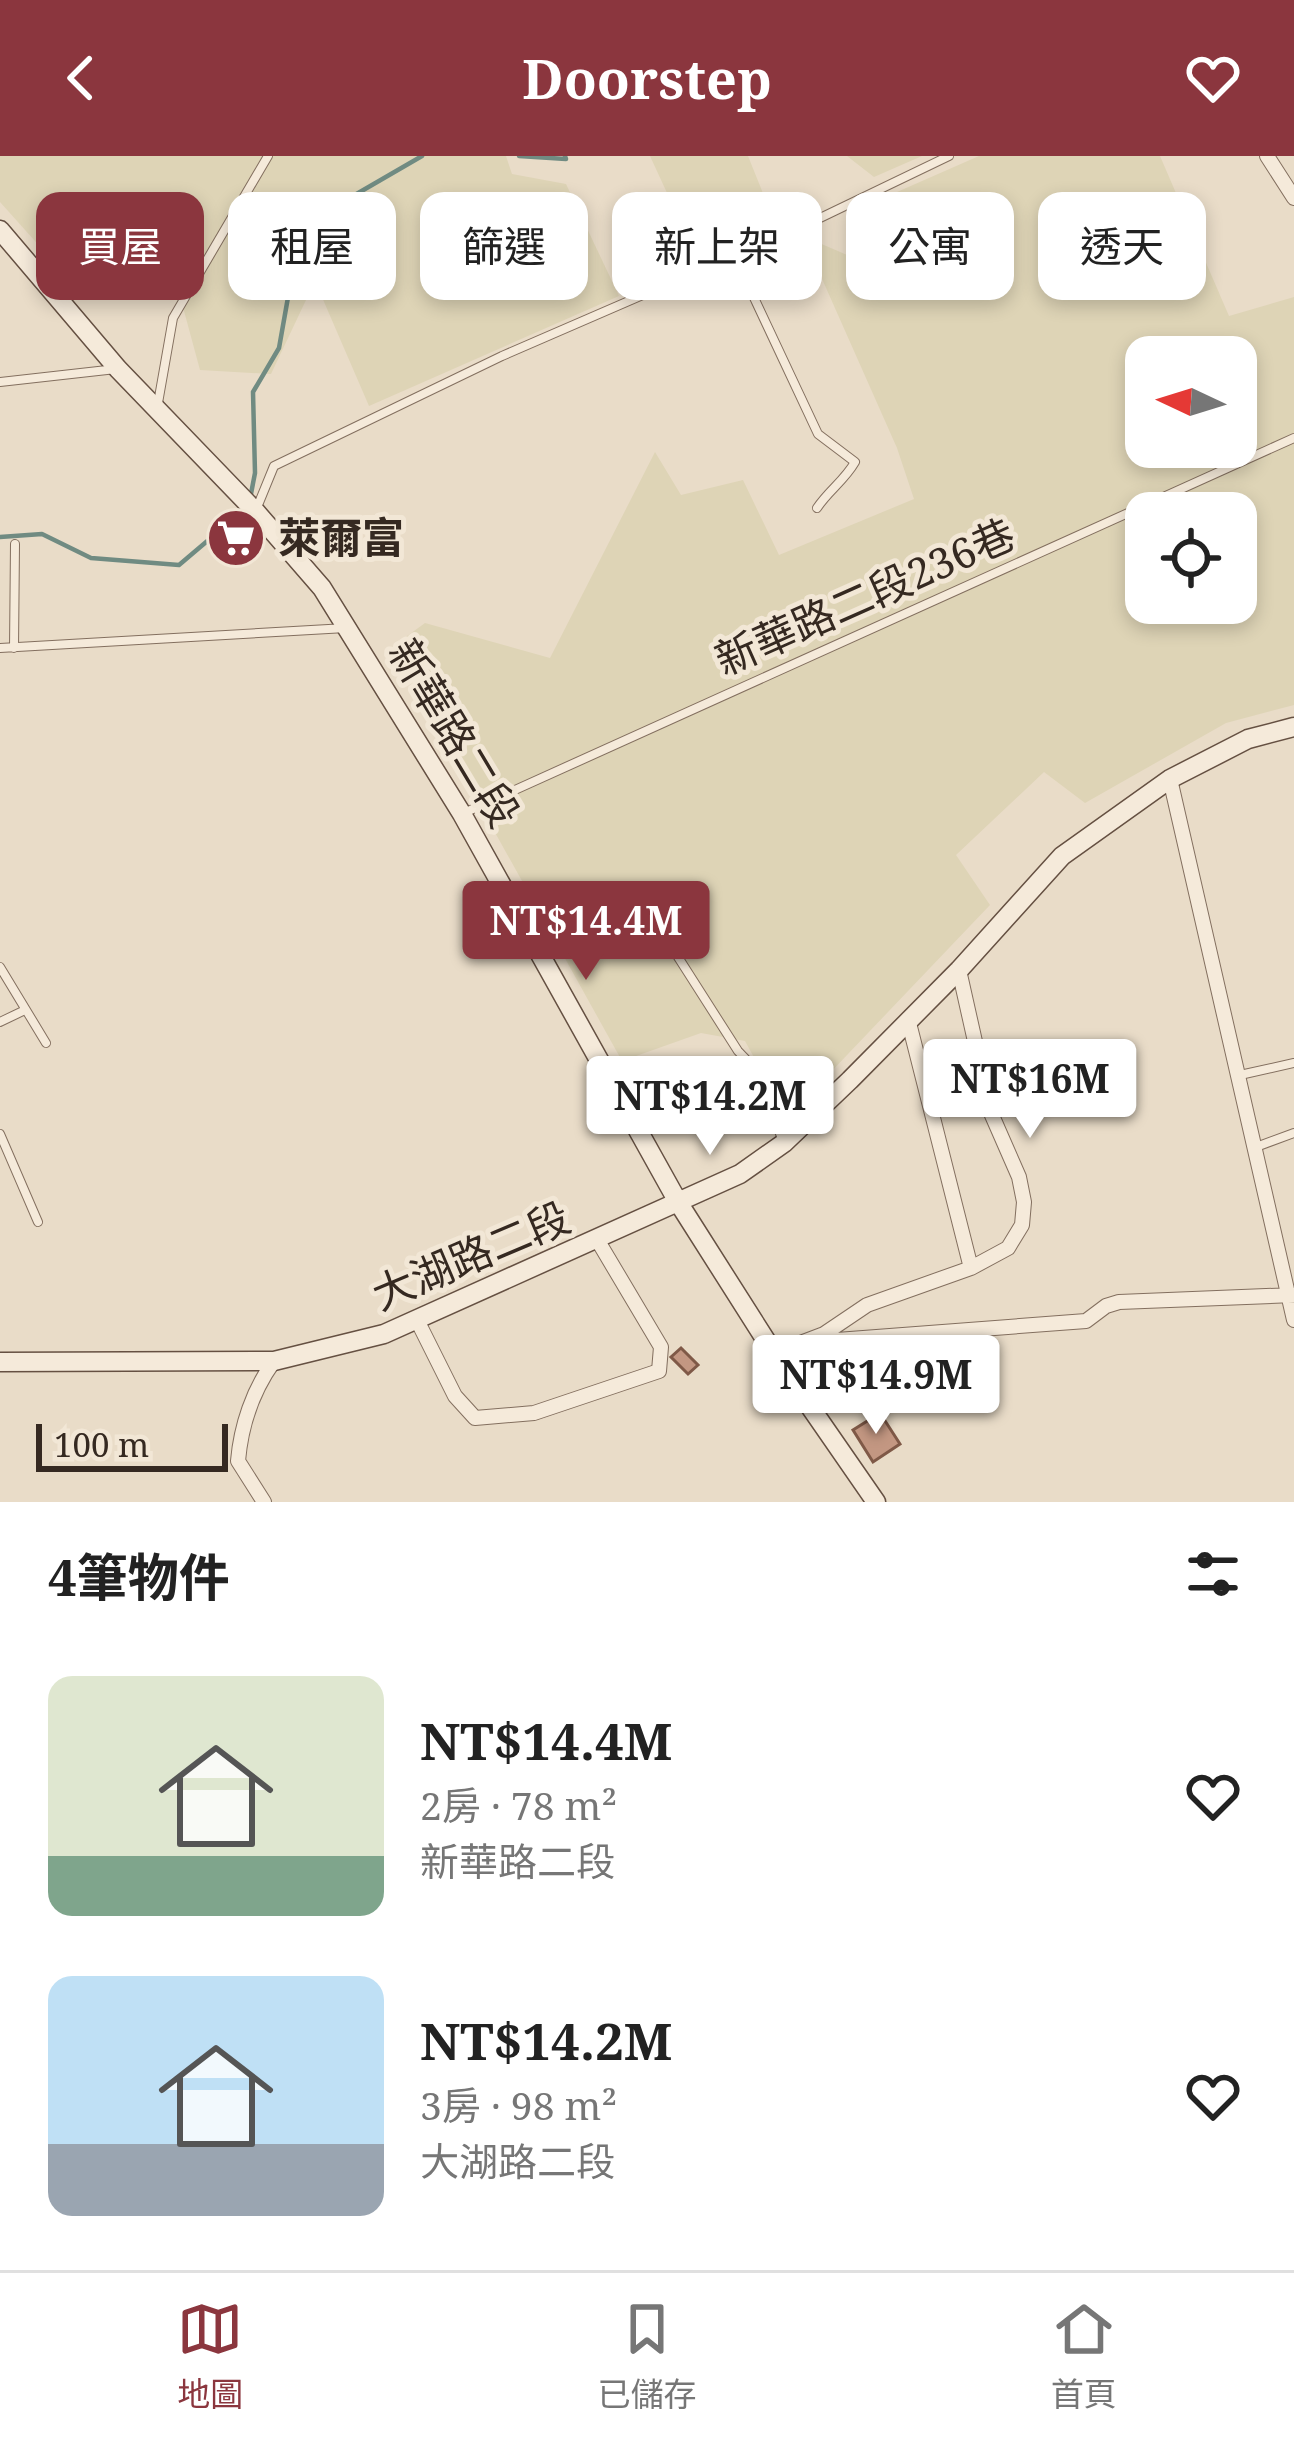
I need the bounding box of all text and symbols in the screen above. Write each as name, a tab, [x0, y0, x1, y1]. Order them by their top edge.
text: Doorstep	[522, 41, 772, 115]
icon: back	[48, 45, 114, 111]
icon: heart	[1180, 45, 1246, 111]
chip: 買屋	[36, 192, 204, 300]
chip: 租屋	[228, 192, 396, 300]
chip: 篩選	[420, 192, 588, 300]
chip: 新上架	[612, 192, 822, 300]
chip: 公寓	[846, 192, 1014, 300]
chip: 透天	[1038, 192, 1206, 300]
north arrow	[1125, 336, 1257, 468]
map controls	[1125, 336, 1257, 624]
button: locate	[1125, 492, 1257, 624]
street label: 新華路二段236巷	[706, 504, 1023, 687]
supermarket icon: 萊爾富	[205, 507, 267, 569]
place label: 萊爾富	[278, 508, 404, 565]
street label: 新華路二段	[377, 628, 534, 837]
pin: NT$14.4M	[462, 881, 710, 983]
text: NT$14.4M	[490, 893, 682, 946]
pin: NT$16M	[932, 1039, 1128, 1141]
text: NT$16M	[950, 1051, 1110, 1104]
pin: NT$14.2M	[586, 1056, 834, 1158]
text: NT$14.2M	[614, 1068, 806, 1121]
street label: 大湖路二段	[363, 1187, 578, 1322]
pin: NT$14.9M	[752, 1335, 1000, 1437]
text: NT$14.9M	[780, 1347, 972, 1400]
scale bar	[36, 1418, 228, 1471]
text: 100 m	[54, 1422, 149, 1467]
text: 4筆物件	[48, 1541, 230, 1611]
icon: filters	[1180, 1541, 1246, 1607]
text: NT$14.4M	[420, 1705, 672, 1775]
icon: home	[144, 1724, 288, 1868]
icon: heart	[1180, 1763, 1246, 1829]
text: 2房 · 78 m²	[420, 1778, 617, 1831]
text: 新華路二段	[420, 1834, 615, 1887]
text: NT$14.2M	[420, 2005, 672, 2075]
icon: home	[144, 2024, 288, 2168]
icon: heart	[1180, 2063, 1246, 2129]
text: 3房 · 98 m²	[420, 2078, 617, 2131]
text: 大湖路二段	[420, 2134, 615, 2187]
tab: 地圖	[177, 2296, 243, 2416]
tab: 已儲存	[597, 2296, 696, 2416]
tab: 首頁	[1051, 2296, 1117, 2416]

